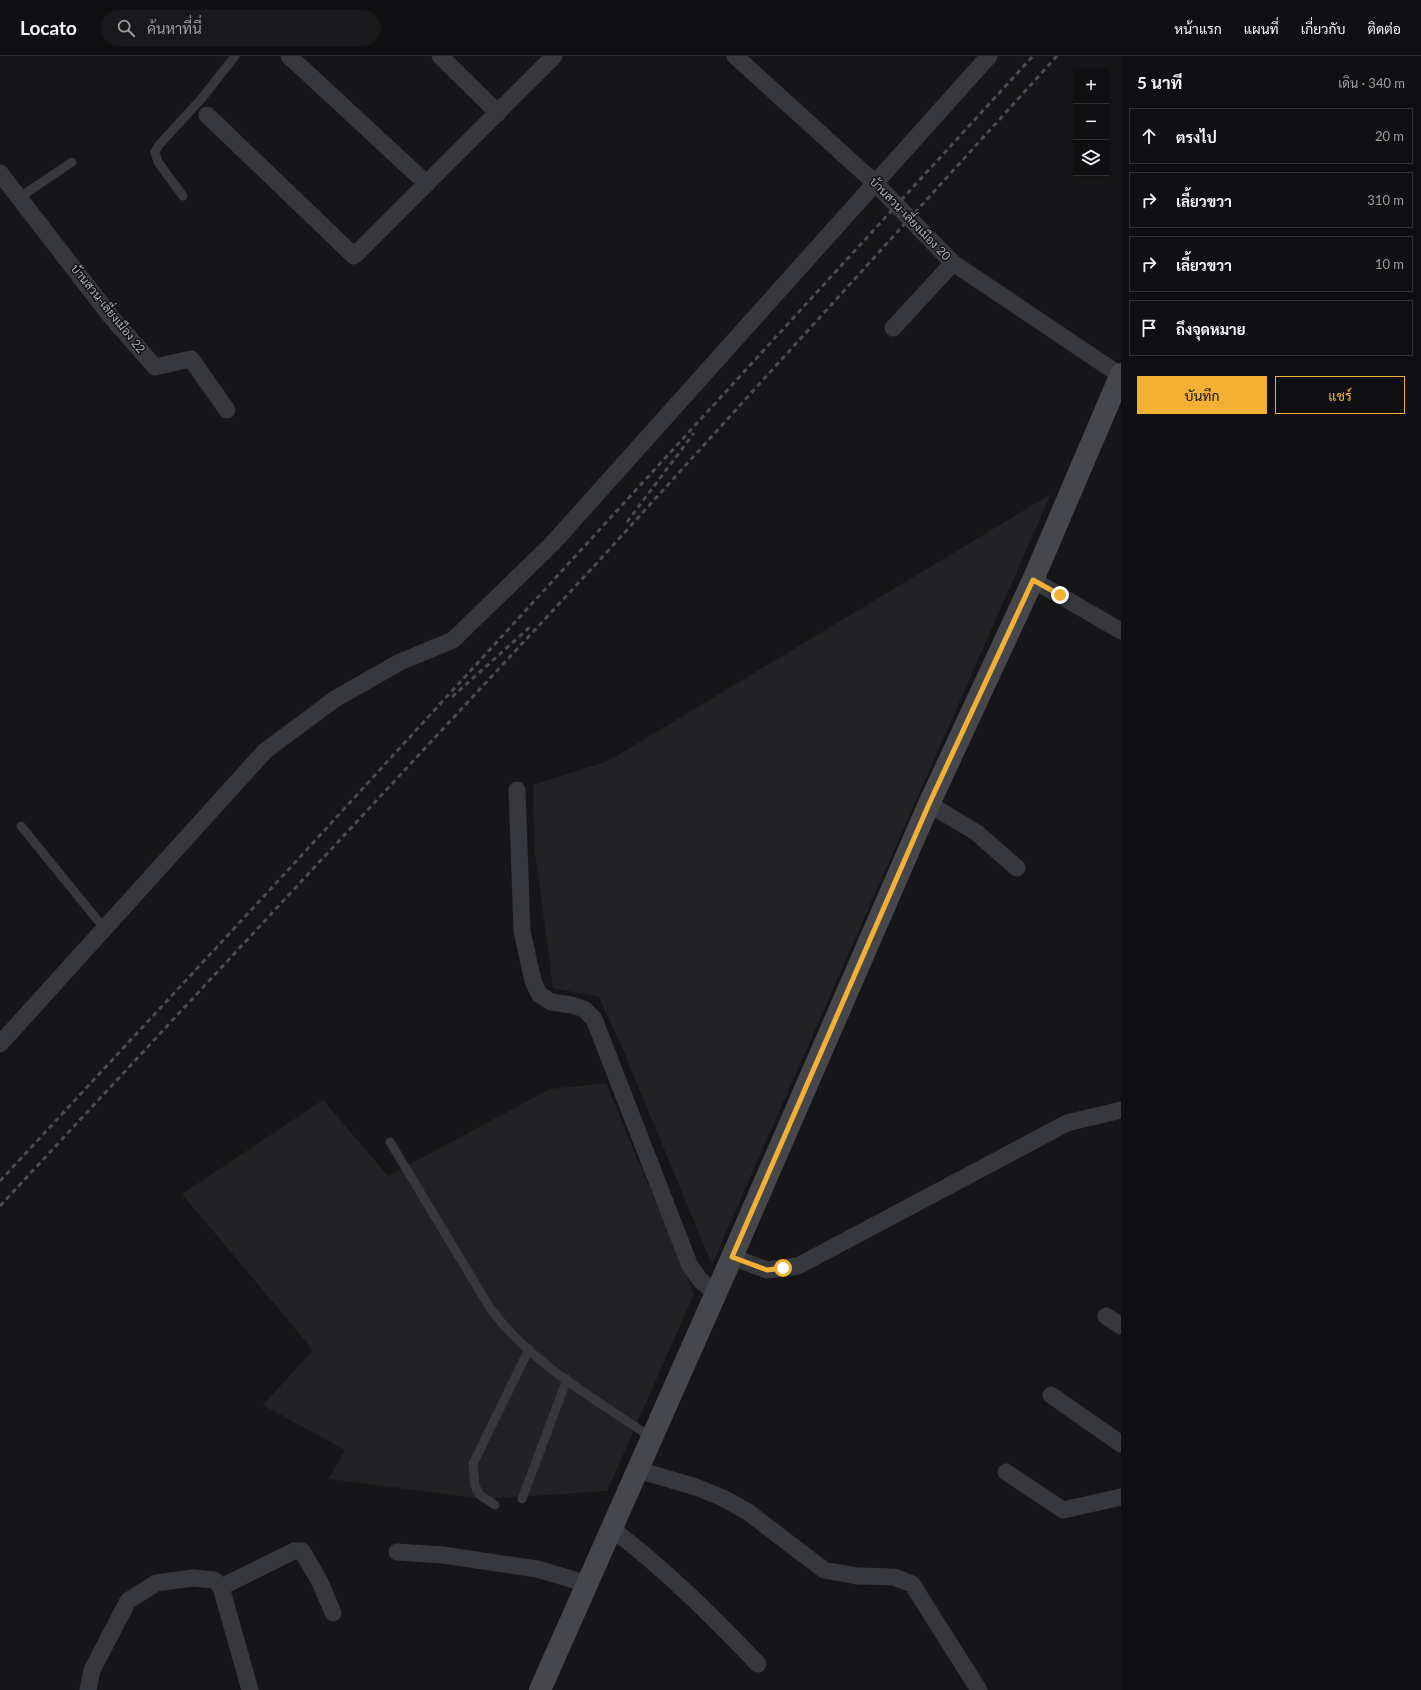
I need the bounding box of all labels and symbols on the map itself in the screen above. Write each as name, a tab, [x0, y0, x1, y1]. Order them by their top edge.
street label: บ้านสวน-เลี่ยงเมือง 20	[867, 172, 956, 263]
street label: บ้านสวน-เลี่ยงเมือง 22	[68, 259, 151, 356]
route end	[1051, 586, 1069, 604]
route start	[774, 1259, 792, 1277]

